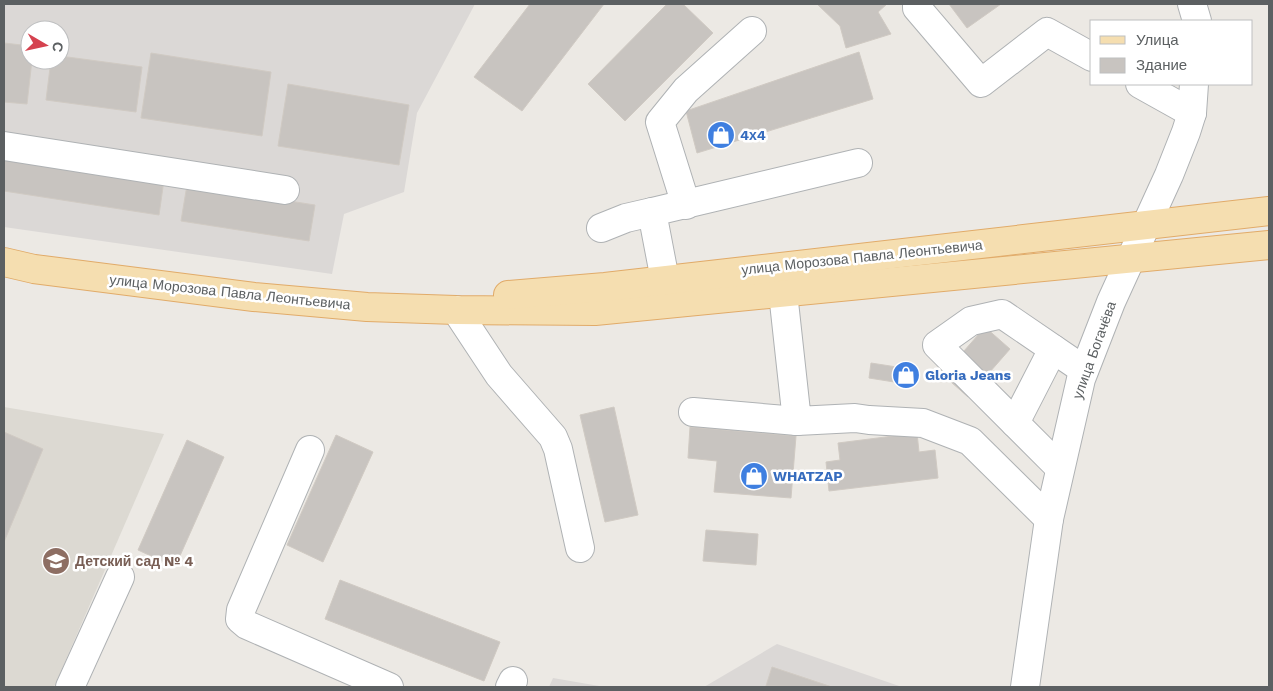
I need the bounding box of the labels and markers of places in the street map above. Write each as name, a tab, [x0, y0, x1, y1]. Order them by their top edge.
shop icon: 4х4	[706, 120, 736, 150]
place label: 4х4	[740, 127, 766, 143]
shop icon: Gloria Jeans	[891, 360, 921, 390]
place label: Gloria Jeans	[925, 367, 1011, 383]
shop icon: WHATZAP	[739, 461, 769, 491]
place label: WHATZAP	[773, 468, 843, 484]
school or university icon: Детский сад № 4	[41, 546, 71, 576]
place label: Детский сад № 4	[75, 553, 193, 569]

